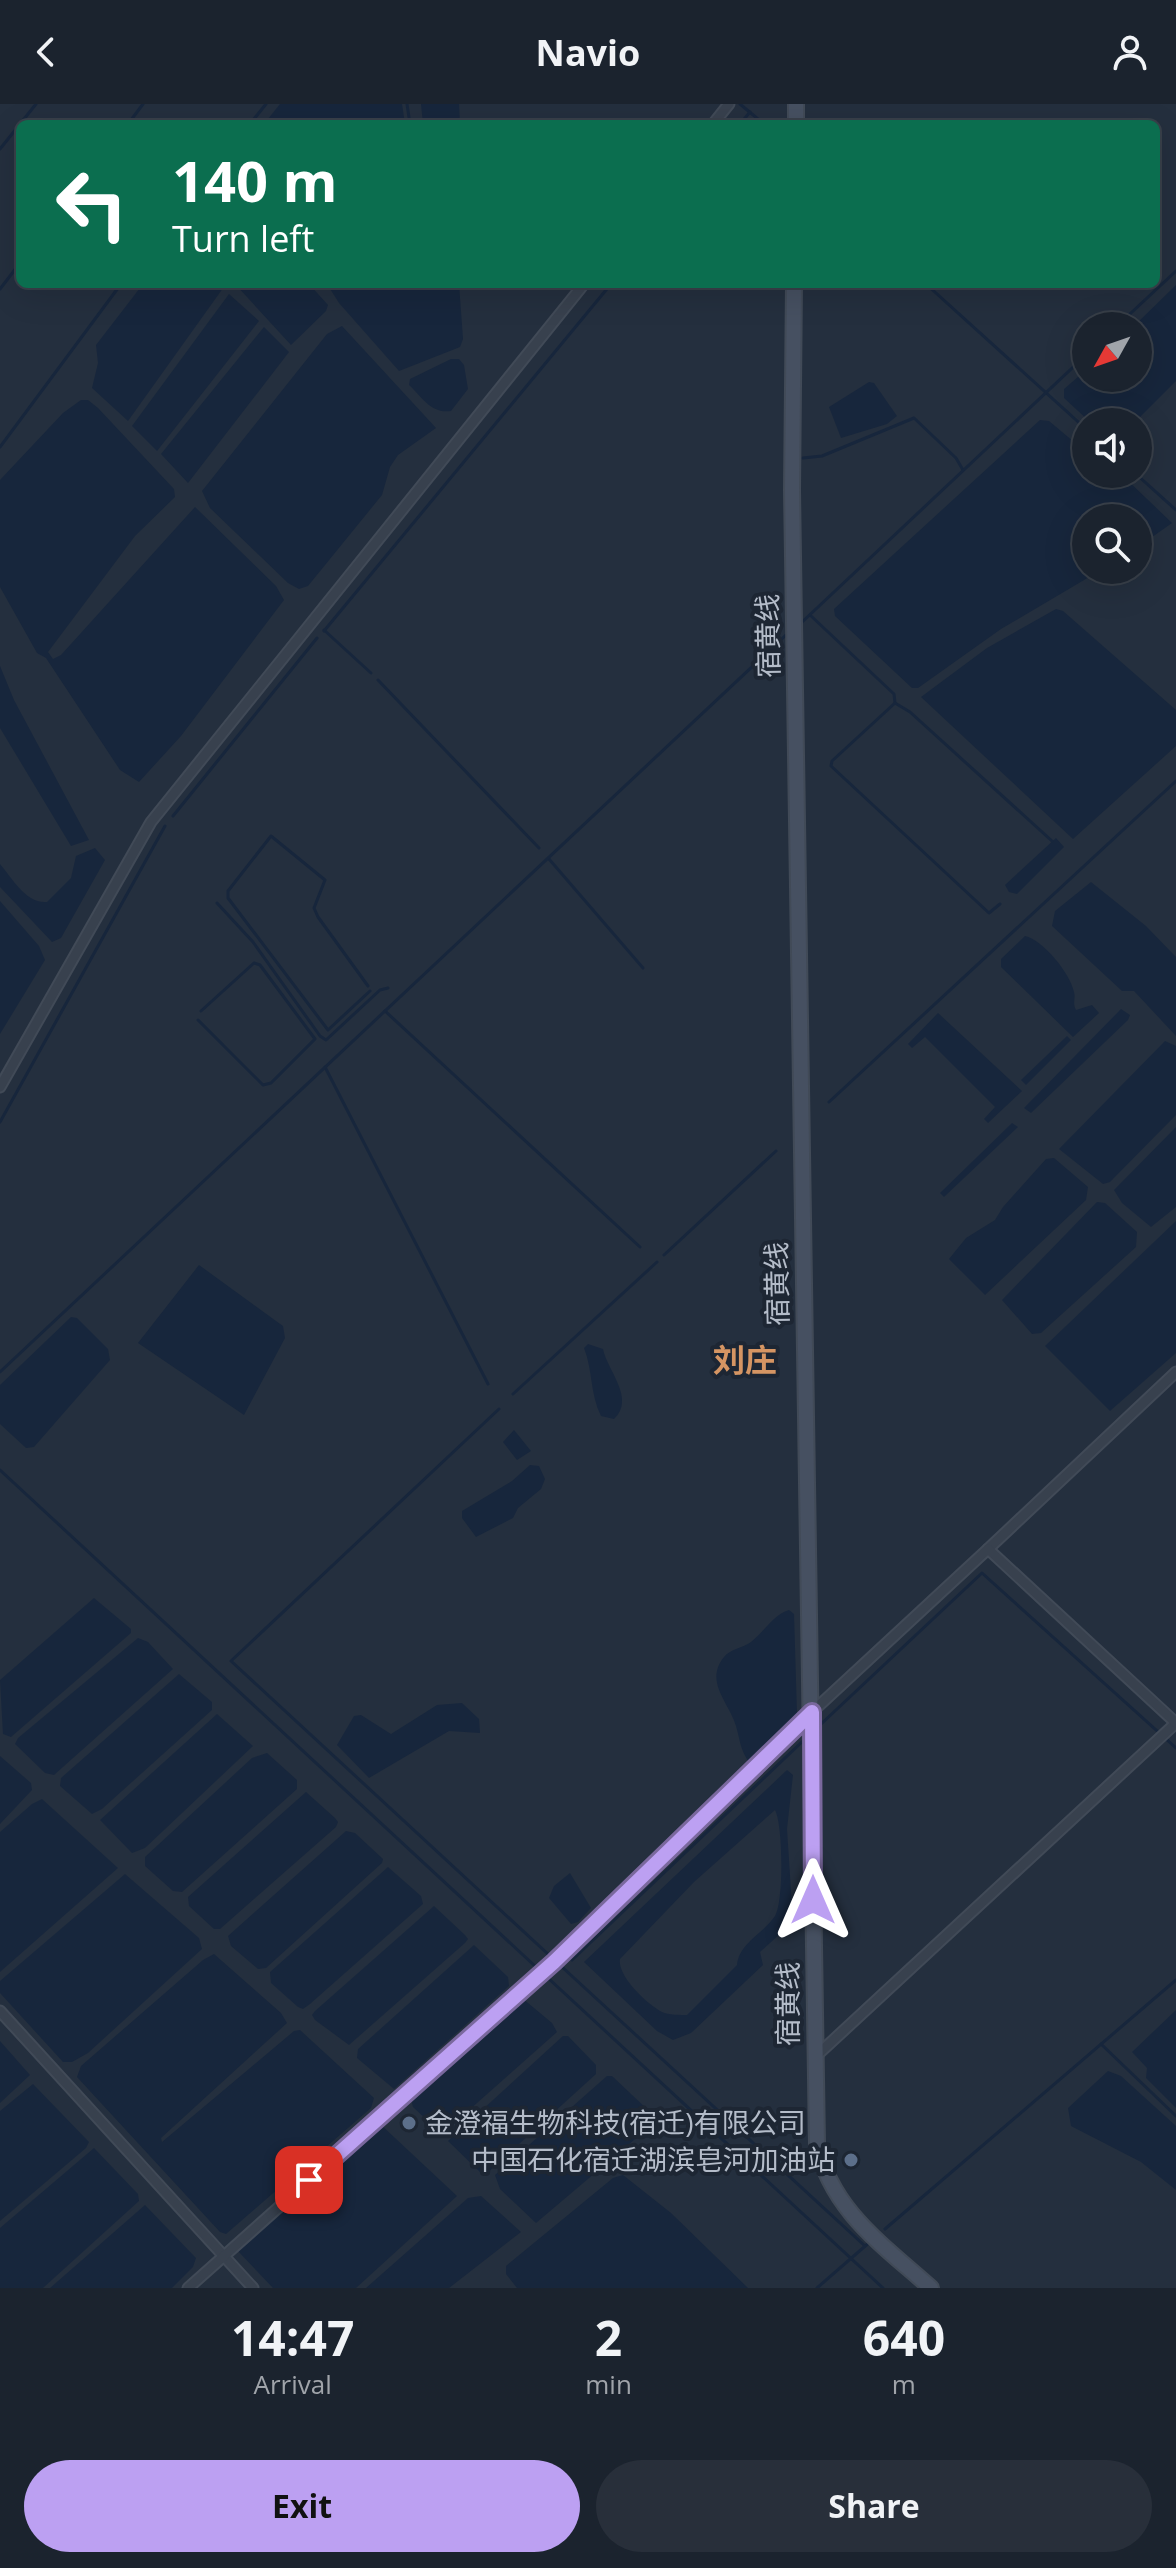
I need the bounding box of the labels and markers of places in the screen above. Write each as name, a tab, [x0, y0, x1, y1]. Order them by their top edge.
place label: 金澄福生物科技(宿迁)有限公司	[425, 2103, 806, 2141]
marker: 金澄福生物科技(宿迁)有限公司	[400, 2114, 418, 2132]
place label: 中国石化宿迁湖滨皂河加油站	[471, 2140, 835, 2178]
pin	[275, 2146, 343, 2214]
marker: 中国石化宿迁湖滨皂河加油站	[842, 2151, 860, 2169]

